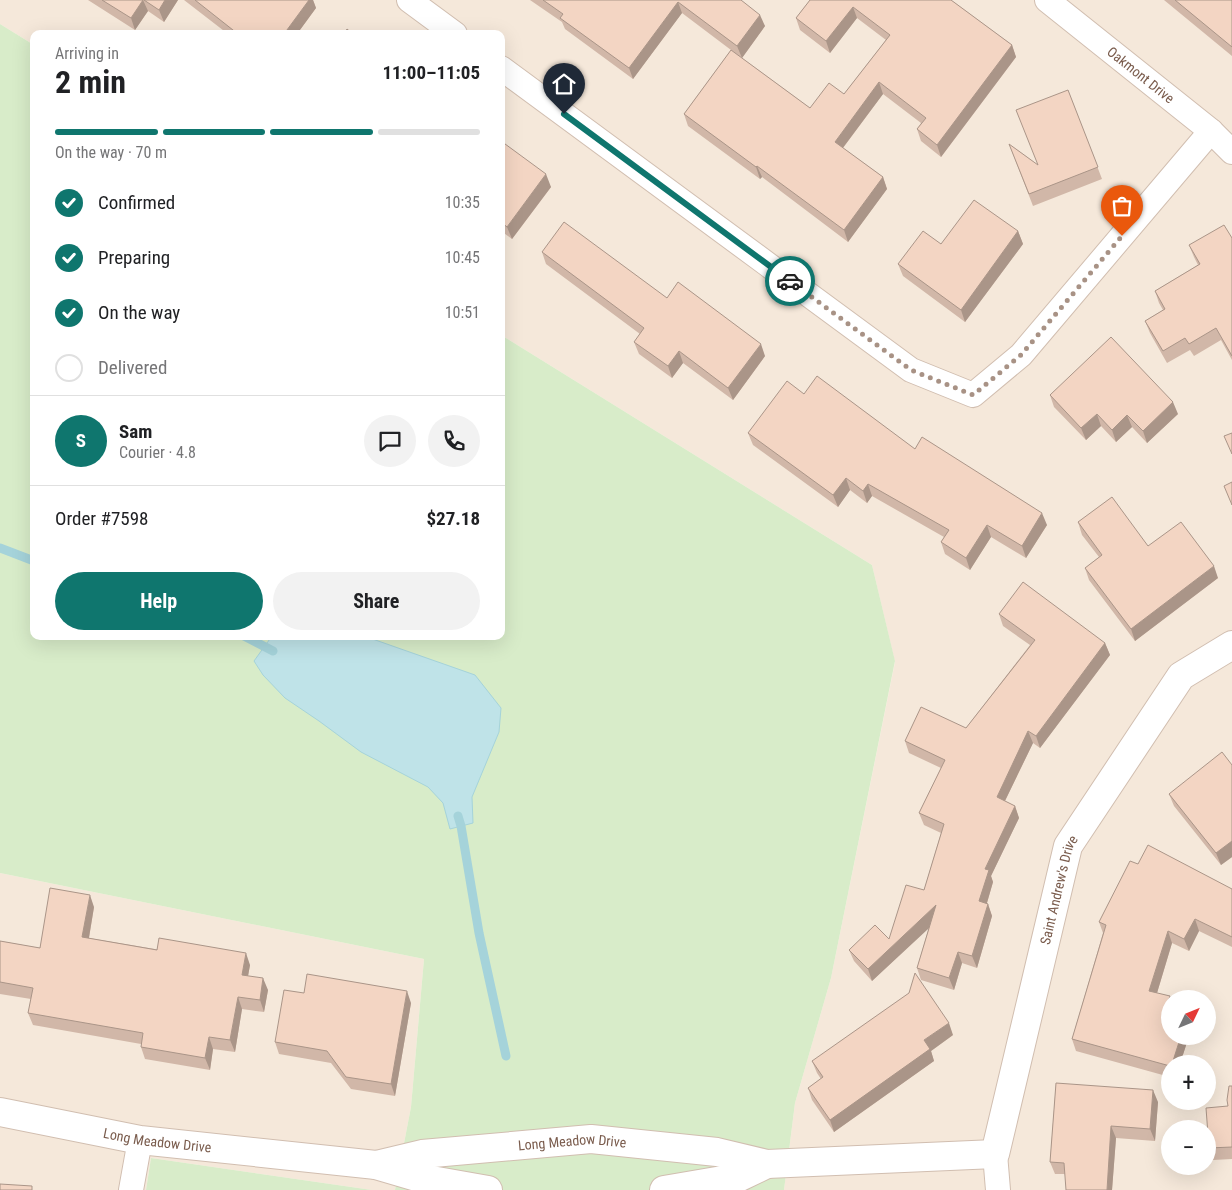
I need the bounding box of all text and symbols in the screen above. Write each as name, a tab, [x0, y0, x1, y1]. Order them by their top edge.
street label: Oakmont Drive	[1104, 43, 1178, 107]
text: Arriving in	[55, 44, 119, 63]
text: 11:00–11:05	[382, 61, 480, 84]
text: 2 min	[55, 63, 126, 101]
pin	[543, 63, 585, 114]
icon: home	[550, 70, 578, 98]
text: On the way · 70 m	[55, 143, 167, 162]
pin	[1101, 185, 1143, 236]
icon: check	[55, 189, 83, 217]
text: Confirmed	[98, 191, 175, 214]
icon: bag	[1108, 192, 1136, 220]
text: 10:35	[445, 193, 480, 212]
icon: check	[55, 244, 83, 272]
text: Preparing	[98, 246, 170, 269]
text: 10:45	[445, 248, 480, 267]
courier	[765, 256, 815, 306]
icon: car	[776, 267, 804, 295]
icon: check	[55, 299, 83, 327]
text: On the way	[98, 301, 180, 324]
text: 10:51	[445, 303, 480, 322]
text: Delivered	[98, 356, 167, 379]
button: chat	[364, 415, 416, 467]
button: phone	[428, 415, 480, 467]
text: Sam	[119, 420, 152, 443]
text: S	[76, 429, 86, 452]
text: Courier · 4.8	[119, 443, 196, 462]
text: Order #7598	[55, 507, 148, 530]
text: $27.18	[426, 507, 480, 530]
button: Help	[55, 572, 263, 630]
button: Share	[273, 572, 480, 630]
street label: Saint Andrew's Drive	[1037, 832, 1081, 946]
north arrow	[1161, 990, 1216, 1045]
map controls	[1161, 990, 1216, 1175]
button: +	[1161, 1055, 1216, 1110]
button: −	[1161, 1120, 1216, 1175]
street label: Long Meadow Drive	[102, 1125, 212, 1156]
street label: Long Meadow Drive	[517, 1131, 627, 1153]

